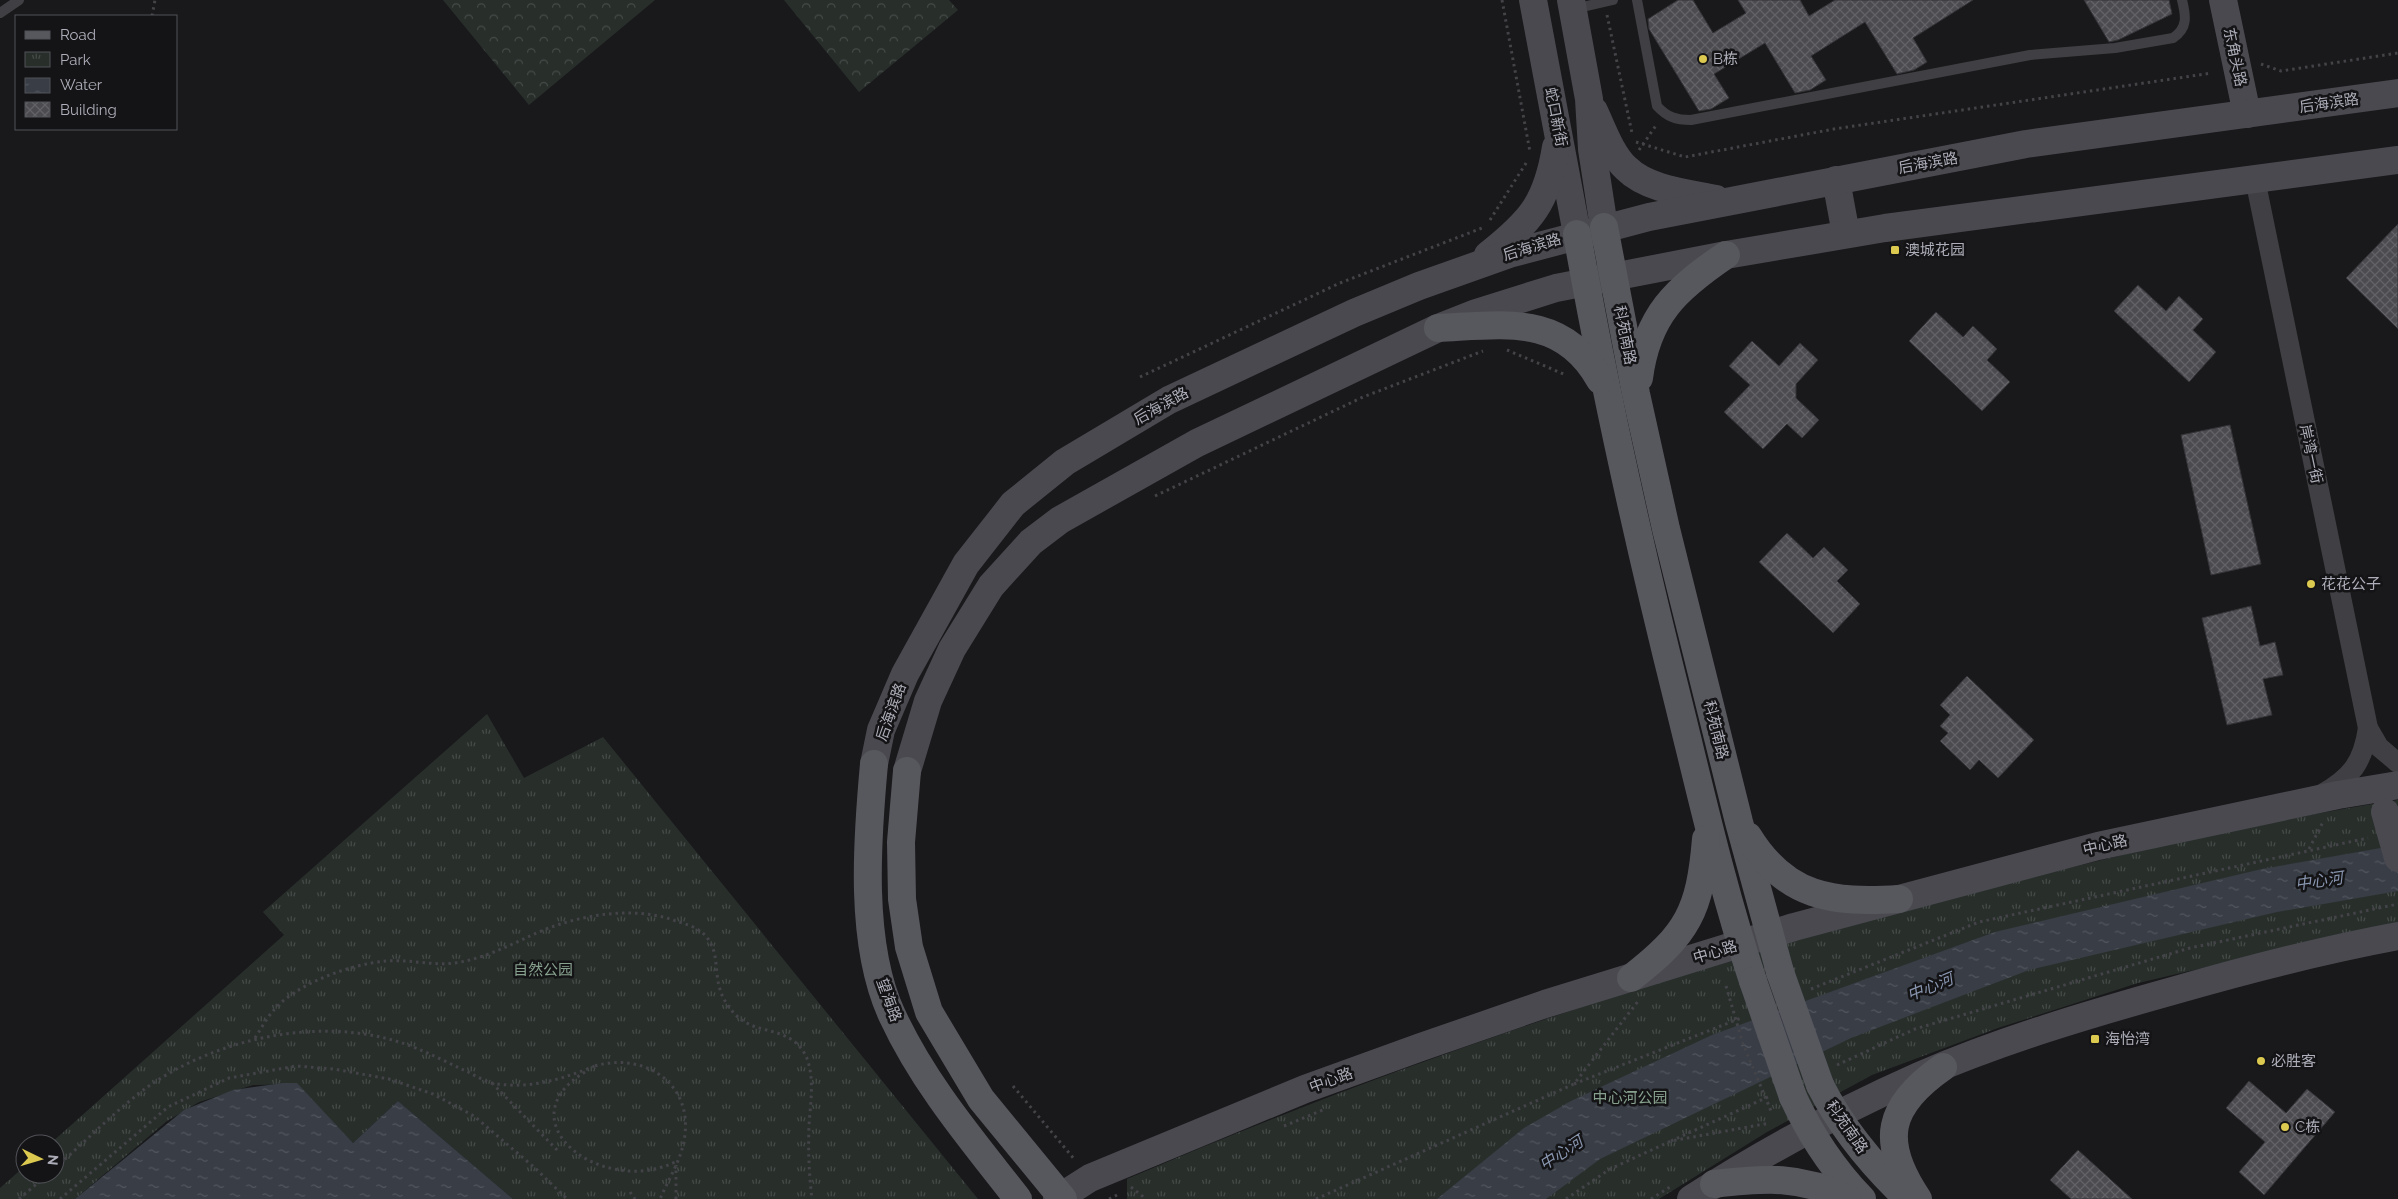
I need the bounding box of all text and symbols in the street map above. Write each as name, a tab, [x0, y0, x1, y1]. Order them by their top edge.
legend	[15, 15, 178, 130]
text: Road	[60, 26, 96, 44]
street label: 东角头路	[2220, 26, 2250, 88]
place label: B栋	[1713, 50, 1738, 68]
text: Park	[60, 51, 91, 69]
marker: B栋	[1697, 53, 1709, 65]
text: Water	[60, 76, 103, 94]
street label: 蛇口新街	[1541, 86, 1571, 148]
street label: 后海滨路	[2298, 90, 2360, 116]
text: Building	[60, 101, 117, 119]
street label: 后海滨路	[1897, 149, 1959, 177]
street label: 后海滨路	[1501, 230, 1563, 264]
place label: 澳城花园	[1905, 241, 1965, 259]
marker: 澳城花园	[1889, 244, 1901, 256]
street label: 科苑南路	[1610, 304, 1640, 366]
street label: 后海滨路	[1130, 384, 1192, 428]
street label: 岸湾一街	[2296, 423, 2326, 485]
place label: 花花公子	[2321, 575, 2381, 593]
marker: 花花公子	[2305, 578, 2317, 590]
street label: 后海滨路	[872, 681, 910, 743]
street label: 科苑南路	[1700, 699, 1732, 761]
street label: 中心路	[2081, 831, 2129, 859]
water label: 中心河	[2294, 868, 2347, 894]
street label: 中心路	[1691, 937, 1739, 967]
park label: 自然公园	[513, 961, 573, 979]
water label: 中心河	[1904, 968, 1959, 1005]
street label: 望海路	[873, 976, 905, 1024]
place label: 海怡湾	[2105, 1030, 2150, 1048]
marker: 海怡湾	[2089, 1033, 2101, 1045]
place label: 必胜客	[2271, 1052, 2316, 1070]
marker: 必胜客	[2255, 1055, 2267, 1067]
street label: 中心路	[1307, 1064, 1355, 1096]
park label: 中心河公园	[1592, 1089, 1668, 1107]
street label: 科苑南路	[1822, 1097, 1872, 1157]
place label: C栋	[2295, 1118, 2320, 1136]
marker: C栋	[2279, 1121, 2291, 1133]
water label: 中心河	[1536, 1130, 1589, 1174]
north arrow	[15, 1134, 65, 1184]
text: N	[45, 1154, 61, 1166]

